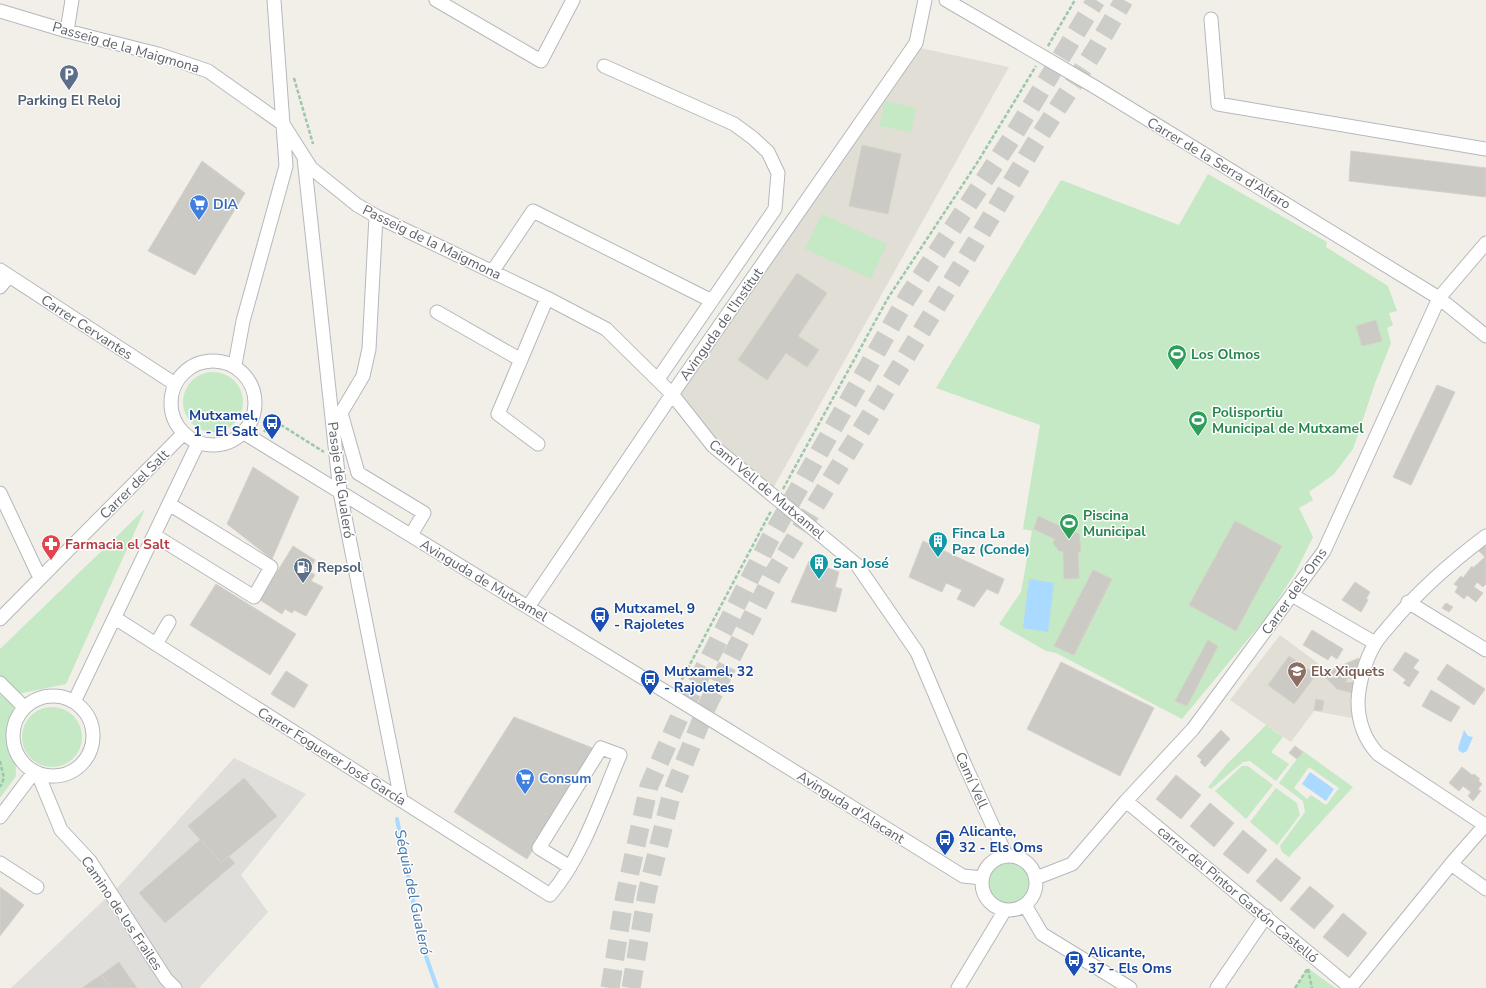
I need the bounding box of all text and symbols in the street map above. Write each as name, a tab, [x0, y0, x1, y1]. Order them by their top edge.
street label: Passeig de la Maigmona	[50, 17, 202, 78]
parking icon: Parking El Reloj	[58, 63, 80, 91]
place label: Parking El Reloj	[17, 91, 121, 110]
street label: Carrer de la Serra d'Alfaro	[1143, 113, 1294, 214]
supermarket icon: DIA	[188, 193, 210, 221]
place label: DIA	[213, 195, 239, 214]
street label: Passeig de la Maigmona	[359, 201, 504, 284]
street label: Avinguda de l'Institut	[675, 264, 768, 384]
street label: Carrer Cervantes	[37, 291, 137, 364]
sports icon: Los Olmos	[1166, 343, 1188, 371]
place label: Los Olmos	[1191, 345, 1260, 364]
place label: Polisportiu Municipal de Mutxamel	[1212, 403, 1364, 438]
place label: Mutxamel, 1 - El Salt	[189, 406, 259, 441]
sports icon: Polisportiu Municipal de Mutxamel	[1187, 409, 1209, 437]
bus stop icon: Mutxamel, 1 - El Salt	[261, 412, 283, 440]
street label: Pasaje del Gualeró	[323, 421, 358, 540]
street label: Camí Vell de Mutxamel	[705, 435, 829, 544]
street label: Carrer del Salt	[95, 445, 173, 523]
place label: Piscina Municipal	[1083, 506, 1146, 541]
sports icon: Piscina Municipal	[1058, 512, 1080, 540]
place label: Finca La Paz (Conde)	[952, 524, 1030, 559]
building icon: Finca La Paz (Conde)	[927, 530, 949, 558]
pharmacy icon: Farmacia el Salt	[40, 533, 62, 561]
place label: Farmacia el Salt	[65, 535, 170, 554]
street label: Avinguda de Mutxamel	[416, 535, 552, 627]
street label: Carrer dels Oms	[1257, 544, 1332, 639]
building icon: San José	[808, 552, 830, 580]
place label: San José	[833, 554, 889, 573]
fuel station icon: Repsol	[292, 556, 314, 584]
place label: Repsol	[317, 558, 362, 577]
place label: Mutxamel, 9 - Rajoletes	[614, 599, 695, 634]
bus stop icon: Mutxamel, 9 - Rajoletes	[589, 605, 611, 633]
school or university icon: Elx Xiquets	[1286, 660, 1308, 688]
place label: Mutxamel, 32 - Rajoletes	[664, 662, 754, 697]
place label: Elx Xiquets	[1311, 662, 1385, 681]
bus stop icon: Mutxamel, 32 - Rajoletes	[639, 668, 661, 696]
street label: Carrer Foguerer José García	[254, 703, 410, 810]
street label: Camí Vell	[951, 749, 993, 812]
supermarket icon: Consum	[514, 767, 536, 795]
street label: Avinguda d'Alacant	[793, 767, 908, 848]
place label: Consum	[539, 769, 592, 788]
street label: carrer del Pintor Gastón Castelló	[1153, 821, 1322, 968]
place label: Alicante, 32 - Els Oms	[959, 822, 1043, 857]
water label: Séquia del Gualeró	[390, 827, 436, 957]
bus stop icon: Alicante, 32 - Els Oms	[934, 828, 956, 856]
street label: Camino de los Frailes	[76, 852, 167, 974]
place label: Alicante, 37 - Els Oms	[1088, 943, 1172, 978]
bus stop icon: Alicante, 37 - Els Oms	[1063, 949, 1085, 977]

